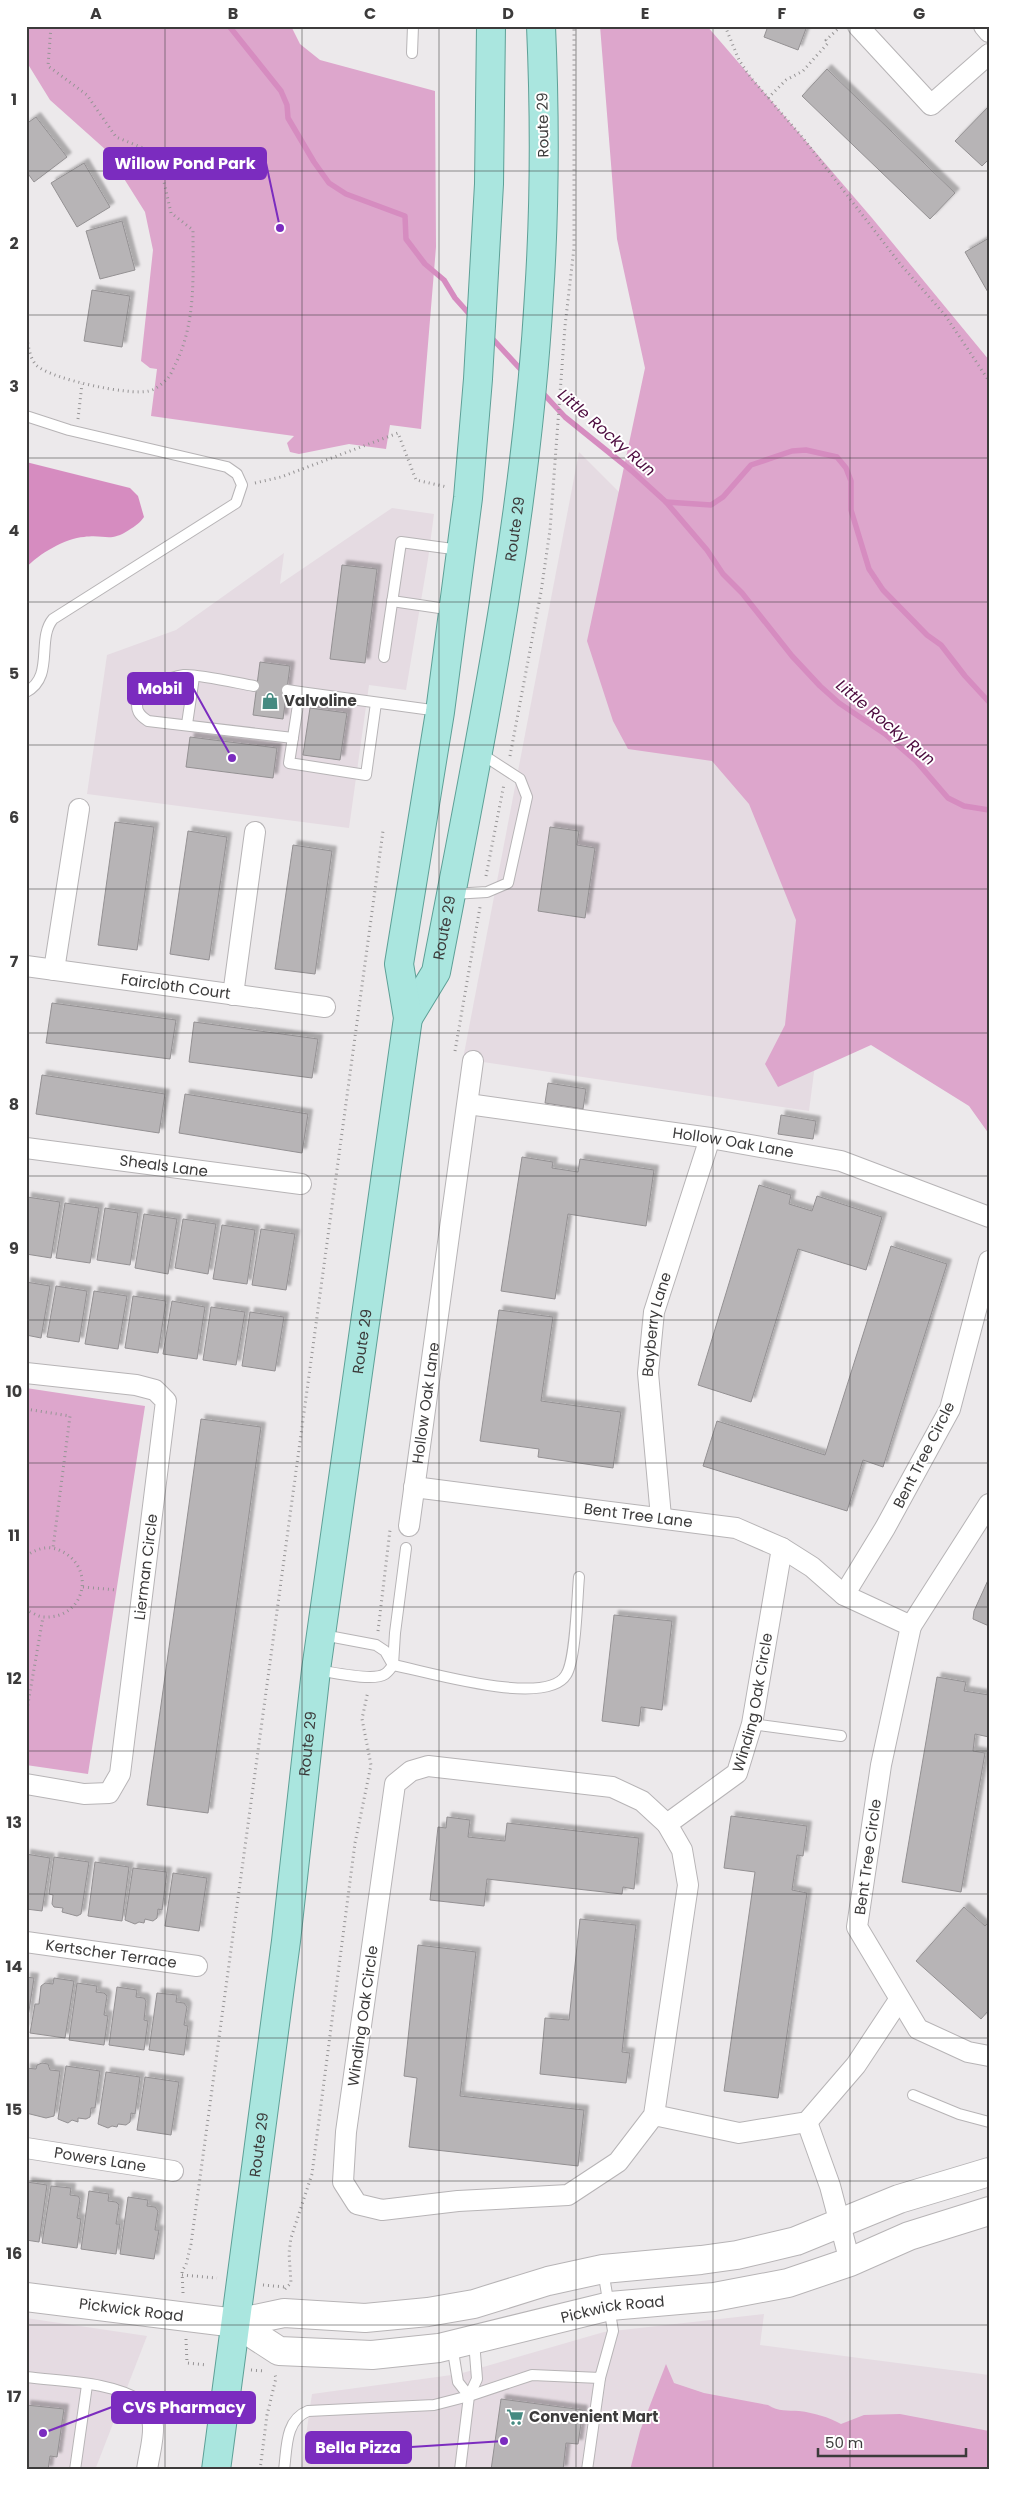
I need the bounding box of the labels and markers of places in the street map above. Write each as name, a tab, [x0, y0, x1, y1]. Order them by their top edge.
callout: Willow Pond Park	[104, 148, 266, 179]
callout: Mobil	[128, 673, 193, 704]
place label: Valvoline	[284, 690, 357, 711]
shop icon: Valvoline	[260, 691, 280, 711]
callout: CVS Pharmacy	[112, 2392, 255, 2423]
place label: Convenient Mart	[529, 2406, 658, 2427]
supermarket icon: Convenient Mart	[505, 2407, 525, 2427]
callout: Bella Pizza	[306, 2432, 411, 2463]

